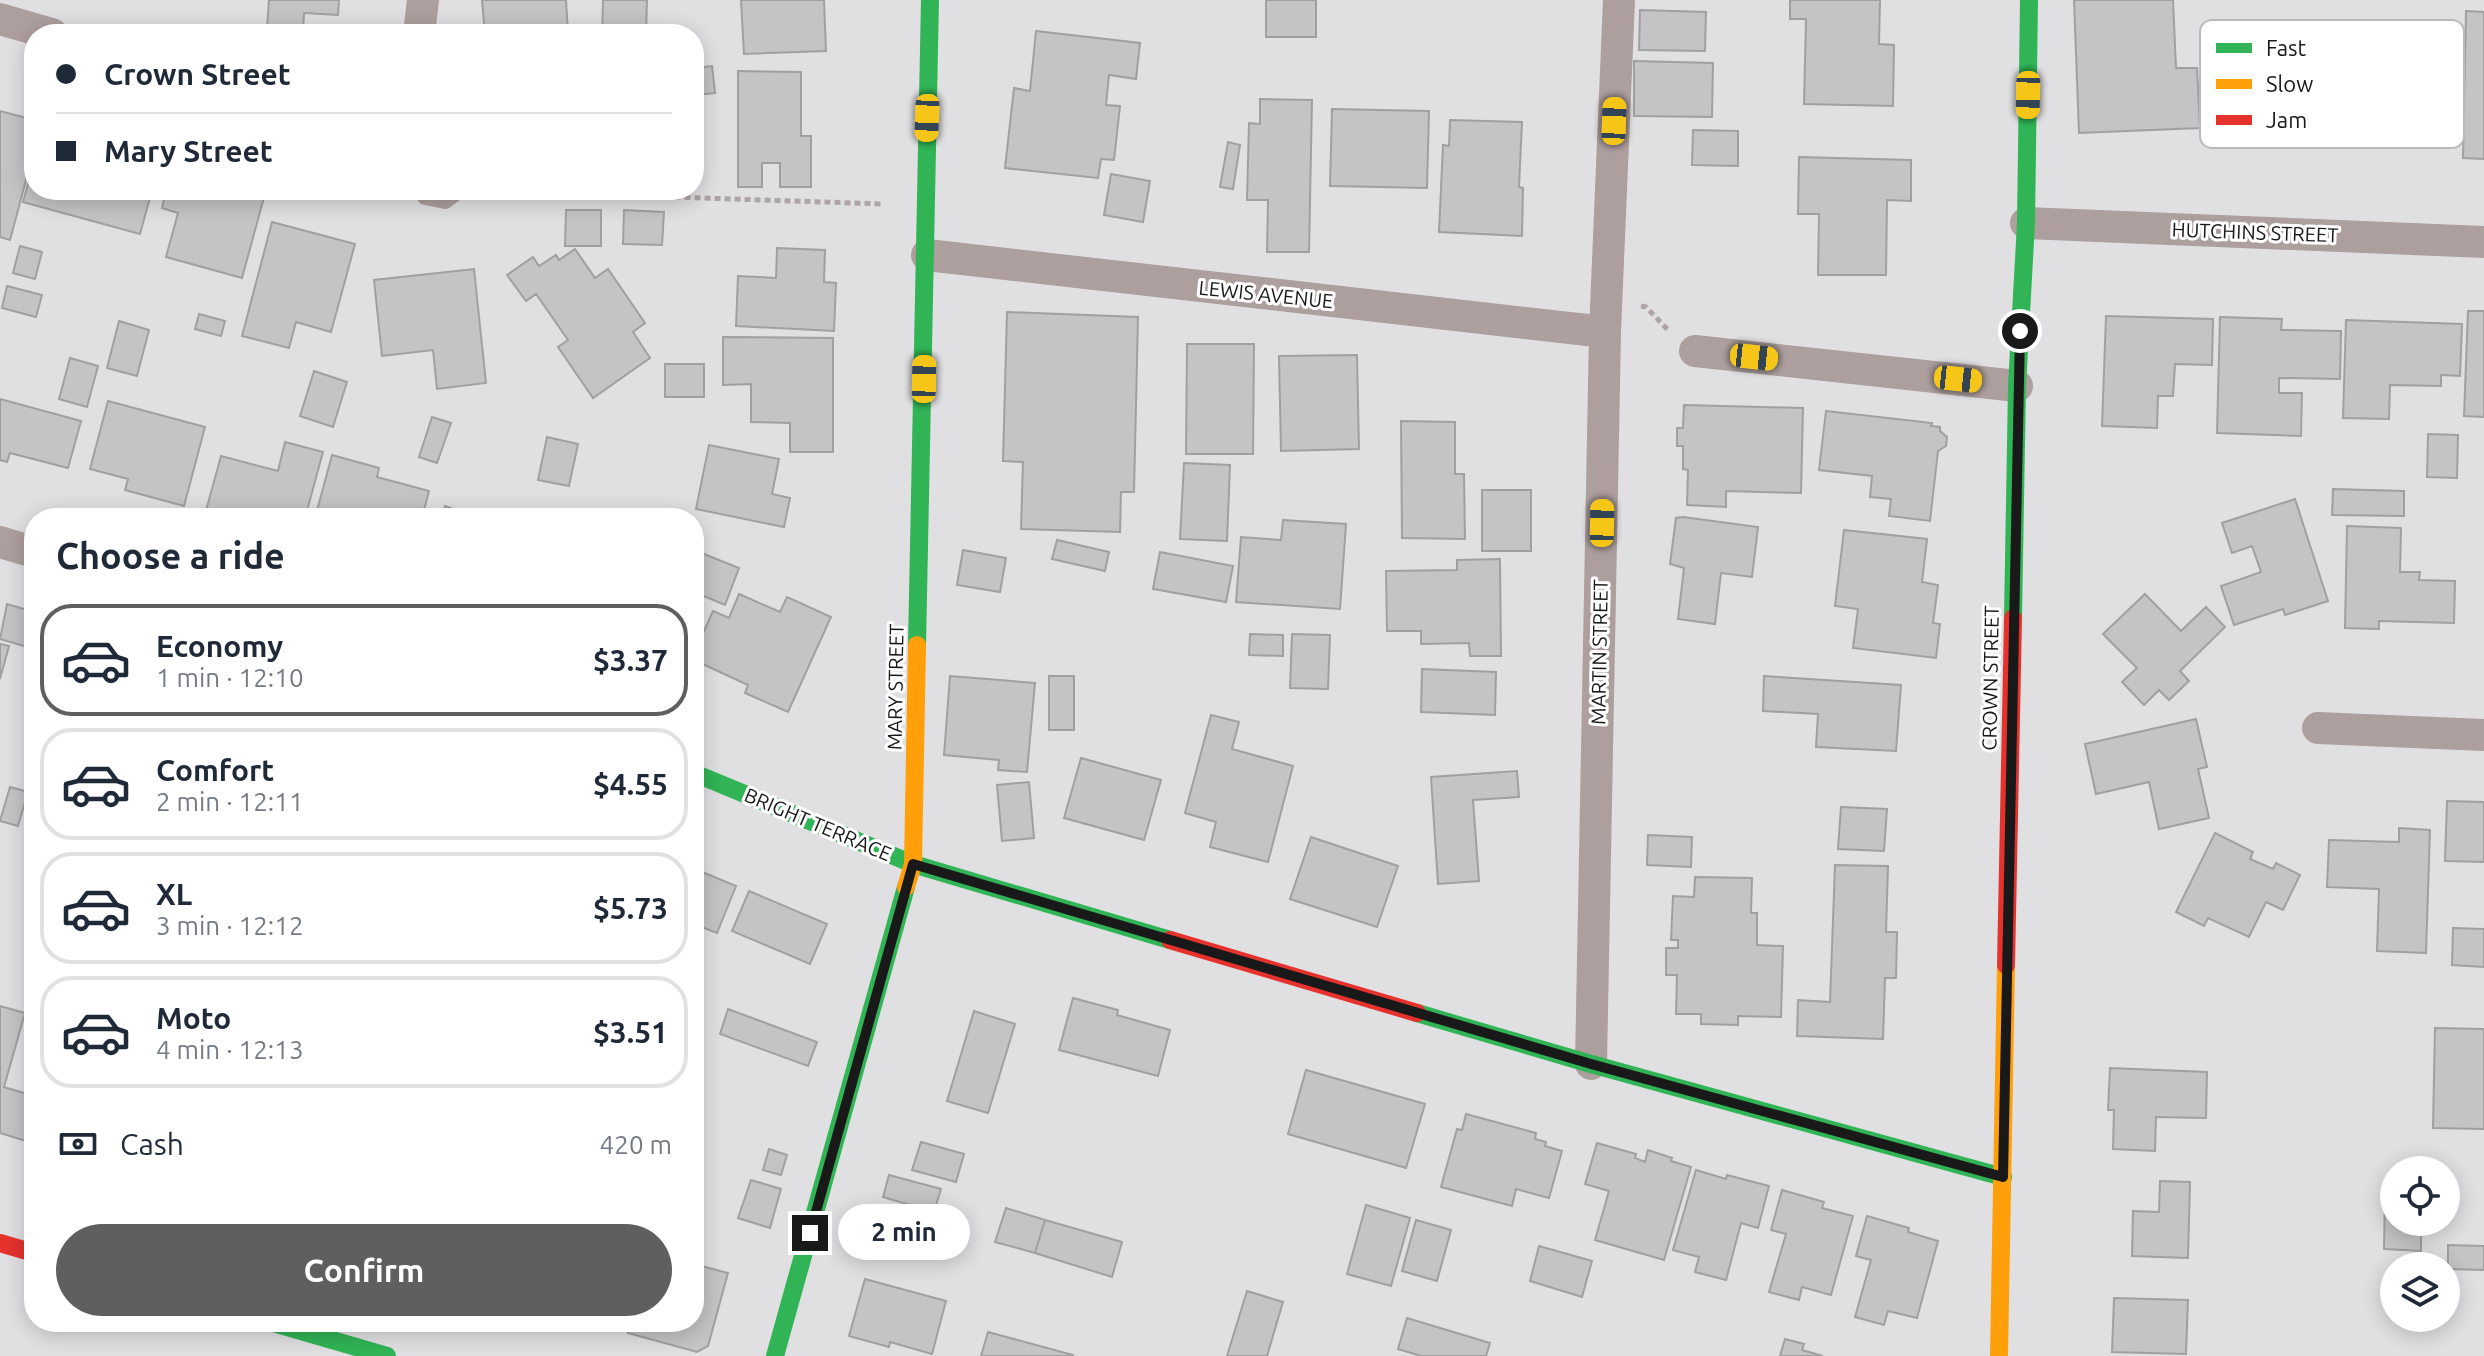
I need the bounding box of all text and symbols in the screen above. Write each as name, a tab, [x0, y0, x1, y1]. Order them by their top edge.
legend	[2200, 20, 2464, 148]
text: Fast	[2266, 35, 2307, 60]
text: Crown Street	[104, 57, 291, 91]
car	[2016, 71, 2040, 119]
text: Slow	[2266, 71, 2313, 96]
car	[914, 94, 940, 142]
car	[1601, 97, 1627, 145]
text: Jam	[2266, 107, 2307, 132]
text: Mary Street	[104, 134, 273, 168]
street label: HUTCHINS STREET	[2171, 218, 2339, 246]
street label: LEWIS AVENUE	[1198, 276, 1334, 312]
route start	[2002, 313, 2038, 349]
car	[1729, 343, 1779, 371]
car	[912, 355, 936, 403]
car	[1933, 365, 1983, 393]
car	[1590, 499, 1614, 547]
text: Choose a ride	[56, 535, 285, 576]
street label: MARTIN STREET	[1586, 579, 1612, 725]
street label: CROWN STREET	[1977, 605, 2003, 751]
icon: car	[60, 624, 132, 696]
street label: MARY STREET	[882, 624, 908, 750]
text: Economy	[156, 629, 283, 663]
text: $3.37	[593, 643, 668, 677]
text: 1 min · 12:10	[156, 663, 304, 692]
icon: car	[60, 748, 132, 820]
text: Comfort	[156, 753, 274, 787]
text: $4.55	[593, 767, 668, 801]
street label: BRIGHT TERRACE	[741, 783, 895, 865]
text: 2 min · 12:11	[156, 787, 304, 816]
icon: car	[60, 872, 132, 944]
text: XL	[156, 877, 192, 911]
text: $5.73	[593, 891, 668, 925]
text: 3 min · 12:12	[156, 911, 304, 940]
icon: car	[60, 996, 132, 1068]
text: Moto	[156, 1001, 231, 1035]
text: $3.51	[593, 1015, 668, 1049]
text: 4 min · 12:13	[156, 1035, 304, 1064]
icon: cash	[56, 1122, 100, 1166]
text: Cash	[120, 1127, 184, 1161]
text: 420 m	[600, 1130, 672, 1159]
map controls	[2380, 1156, 2460, 1332]
button: locate	[2380, 1156, 2460, 1236]
callout: 2 min	[838, 1205, 970, 1261]
route end	[792, 1215, 828, 1251]
text: 2 min	[871, 1217, 937, 1246]
button: Confirm	[56, 1224, 672, 1316]
button: layers	[2380, 1252, 2460, 1332]

